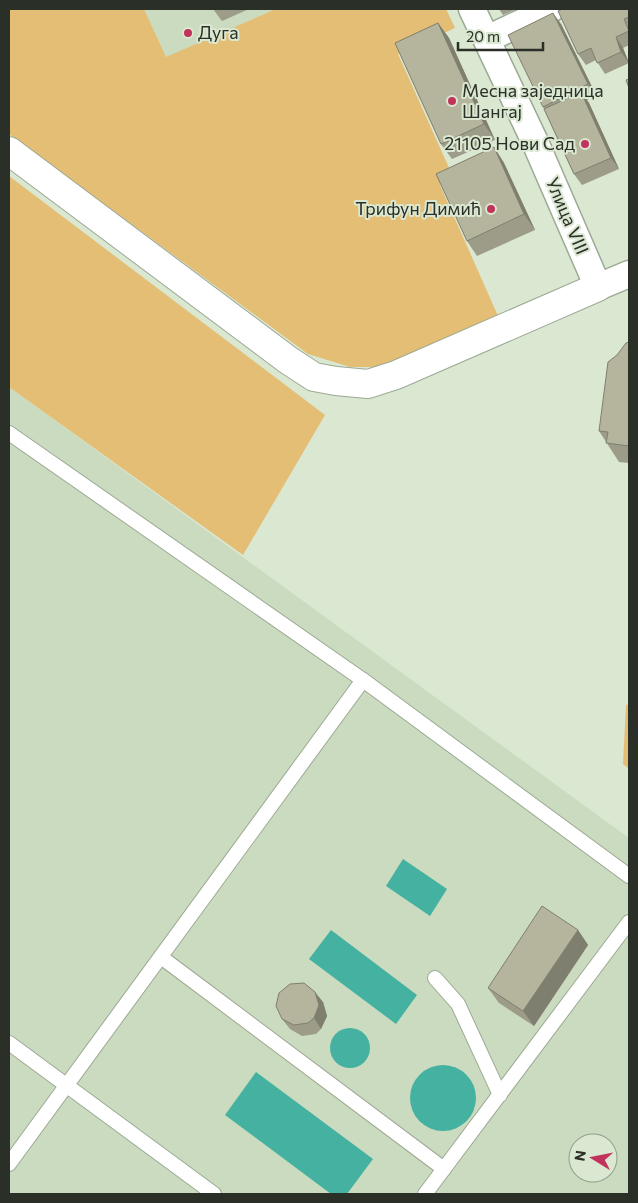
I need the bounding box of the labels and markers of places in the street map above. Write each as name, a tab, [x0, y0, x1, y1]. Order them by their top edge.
place label: Дуга	[198, 21, 239, 43]
marker: Дуга	[182, 27, 194, 39]
place label: Месна заједница Шангај	[462, 79, 604, 122]
marker: Месна заједница Шангај	[446, 95, 458, 107]
place label: 21105 Нови Сад	[444, 132, 575, 154]
marker: 21105 Нови Сад	[579, 138, 591, 150]
place label: Трифун Димић	[355, 197, 481, 219]
marker: Трифун Димић	[485, 203, 497, 215]

